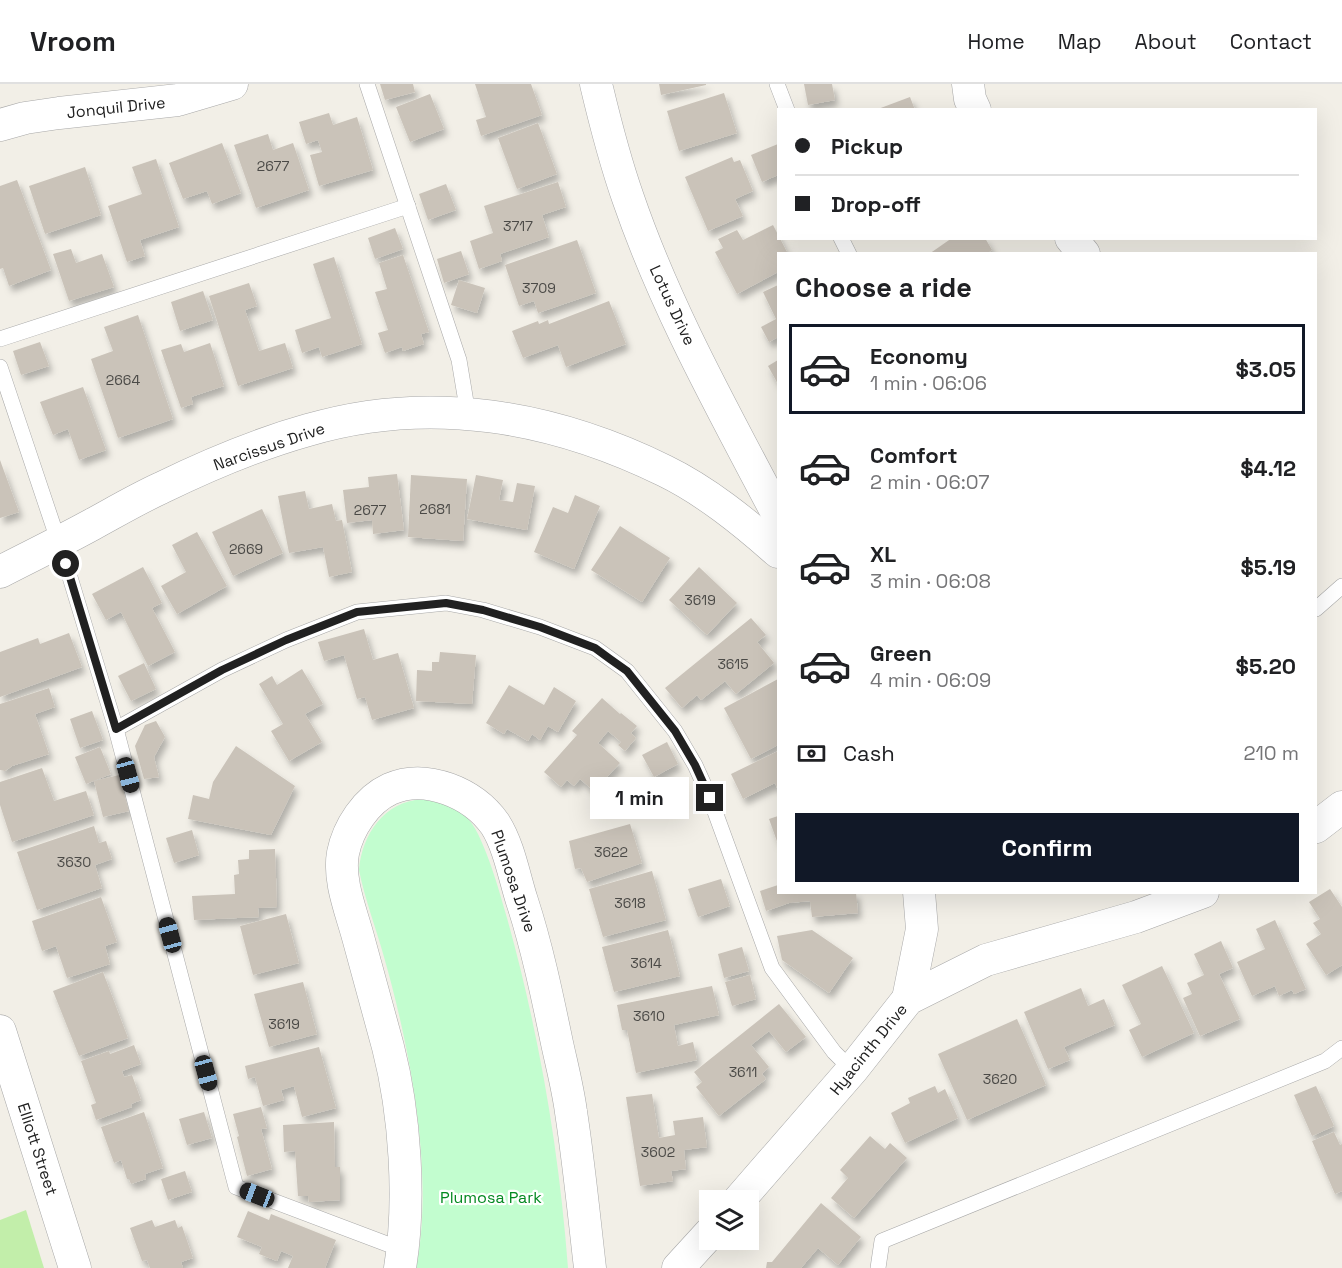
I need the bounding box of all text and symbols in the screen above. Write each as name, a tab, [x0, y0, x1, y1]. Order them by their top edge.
text: Vroom	[30, 23, 116, 59]
text: Home	[967, 28, 1025, 55]
text: Map	[1058, 28, 1102, 55]
text: About	[1135, 28, 1197, 55]
text: Contact	[1230, 28, 1312, 55]
street label: Jonquil Drive	[66, 92, 166, 123]
text: Pickup	[831, 132, 903, 160]
house number: 2677	[257, 157, 289, 175]
text: Drop-off	[831, 190, 921, 218]
house number: 3717	[503, 217, 533, 235]
street label: Lotus Drive	[645, 262, 700, 349]
text: Choose a ride	[795, 270, 972, 305]
house number: 3709	[522, 279, 556, 297]
icon: car	[798, 342, 852, 396]
text: Economy	[870, 342, 968, 370]
text: $3.05	[1236, 355, 1296, 383]
text: 1 min · 06:06	[870, 370, 987, 396]
house number: 2664	[106, 371, 140, 389]
street label: Narcissus Drive	[211, 418, 328, 475]
icon: car	[798, 441, 852, 495]
text: Comfort	[870, 441, 958, 469]
text: $4.12	[1240, 454, 1296, 482]
text: 2 min · 06:07	[870, 469, 989, 495]
house number: 2681	[419, 500, 451, 518]
house number: 2677	[354, 501, 386, 519]
house number: 2669	[229, 540, 263, 558]
icon: car	[798, 540, 852, 594]
text: XL	[870, 540, 896, 568]
route start	[52, 550, 79, 577]
text: $5.19	[1241, 553, 1296, 581]
text: 3 min · 06:08	[870, 568, 991, 594]
house number: 3619	[684, 591, 716, 609]
icon: car	[798, 639, 852, 693]
text: Green	[870, 639, 932, 667]
text: $5.20	[1236, 652, 1296, 680]
house number: 3615	[717, 655, 749, 673]
text: 4 min · 06:09	[870, 667, 991, 693]
icon: cash	[795, 737, 828, 770]
text: Cash	[843, 739, 895, 767]
text: 210 m	[1243, 740, 1299, 766]
car	[115, 755, 141, 795]
callout: 1 min	[590, 777, 689, 819]
route end	[696, 784, 723, 811]
text: 1 min	[615, 785, 664, 811]
button: Confirm	[795, 813, 1299, 882]
street label: Plumosa Drive	[486, 827, 541, 935]
house number: 3622	[594, 843, 628, 861]
house number: 3630	[57, 853, 91, 871]
house number: 3618	[614, 894, 646, 912]
car	[157, 915, 183, 955]
house number: 3614	[630, 954, 662, 972]
street label: Hyacinth Drive	[825, 999, 912, 1099]
house number: 3610	[633, 1007, 665, 1025]
house number: 3619	[268, 1015, 300, 1033]
car	[193, 1053, 219, 1093]
house number: 3611	[729, 1063, 757, 1081]
house number: 3620	[983, 1070, 1017, 1088]
street label: Elliott Street	[13, 1100, 62, 1198]
house number: 3602	[641, 1143, 675, 1161]
car	[237, 1180, 277, 1210]
park label: Plumosa Park	[440, 1187, 542, 1208]
map controls	[699, 1190, 759, 1250]
button: layers	[699, 1190, 759, 1250]

